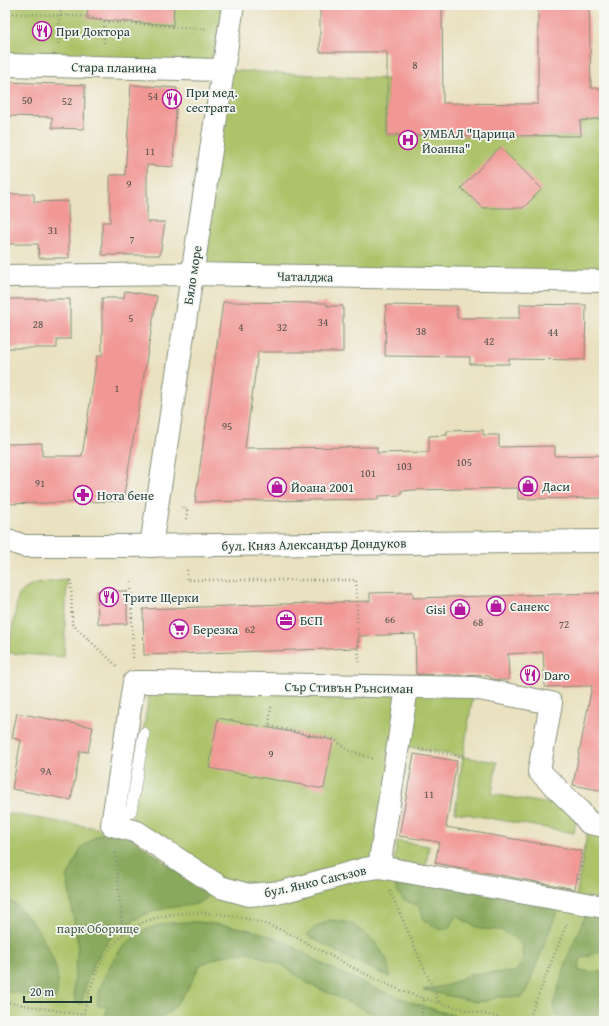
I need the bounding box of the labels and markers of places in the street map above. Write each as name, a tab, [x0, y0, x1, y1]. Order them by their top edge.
restaurant icon: При Доктора	[31, 20, 53, 42]
place label: При Доктора	[56, 22, 131, 41]
place label: При мед. сестрата	[186, 83, 238, 117]
restaurant icon: При мед. сестрата	[161, 88, 183, 110]
place label: УМБАЛ "Царица Йоанна"	[422, 124, 516, 158]
hospital icon: УМБАЛ "Царица Йоанна"	[397, 129, 419, 151]
shop icon: Даси	[517, 475, 539, 497]
shop icon: Йоана 2001	[266, 476, 288, 498]
place label: Даси	[541, 477, 570, 496]
place label: Йоана 2001	[291, 478, 354, 497]
pharmacy icon: Нота бене	[72, 484, 94, 506]
place label: Нота бене	[97, 486, 154, 505]
restaurant icon: Трите Щерки	[98, 586, 120, 608]
place label: Трите Щерки	[123, 588, 199, 607]
shop icon: Санекс	[485, 595, 507, 617]
place label: Санекс	[510, 597, 550, 616]
shop icon: Gisi	[449, 598, 471, 620]
place label: Gisi	[426, 600, 446, 619]
office icon: БСП	[275, 609, 297, 631]
place label: БСП	[300, 611, 323, 630]
supermarket icon: Березка	[168, 618, 190, 640]
place label: Березка	[193, 620, 239, 639]
restaurant icon: Daro	[519, 664, 541, 686]
place label: Daro	[544, 666, 570, 685]

